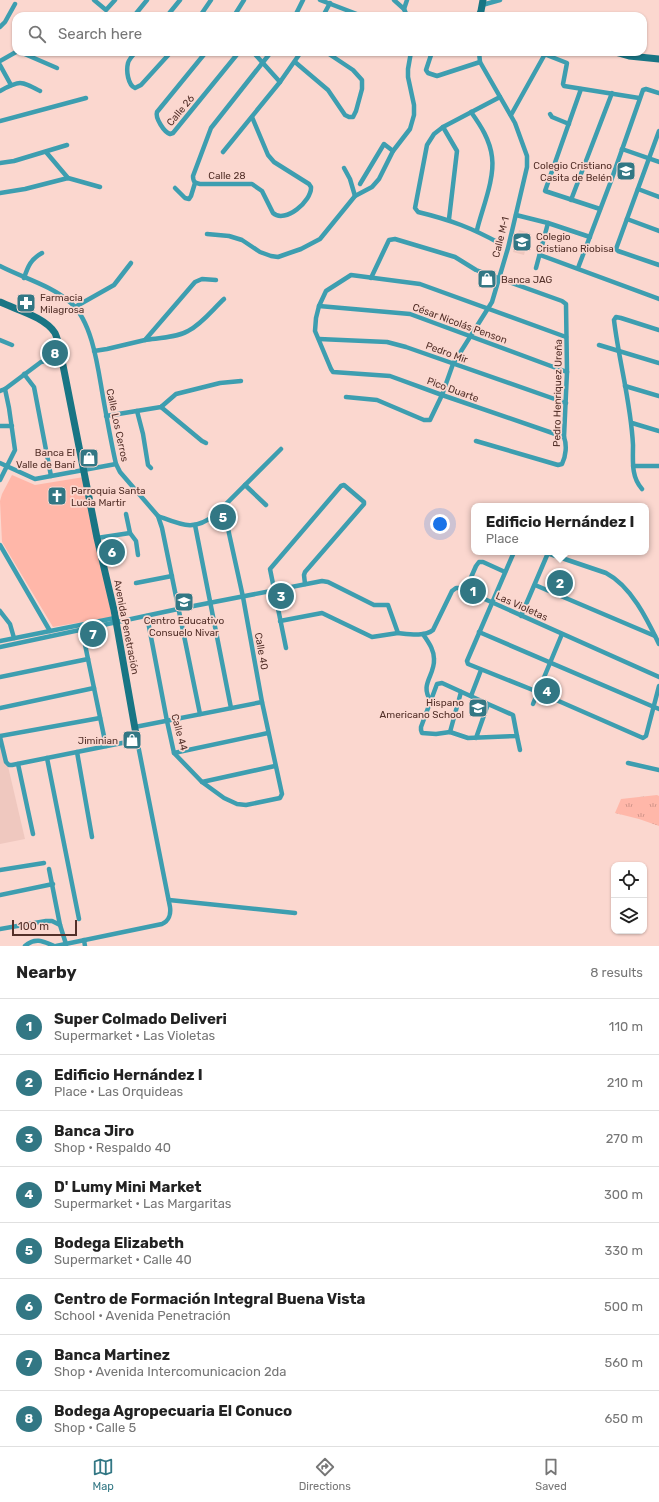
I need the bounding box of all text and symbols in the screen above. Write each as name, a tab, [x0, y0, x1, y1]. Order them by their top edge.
search box	[12, 12, 647, 56]
icon: search	[26, 23, 48, 45]
text: Search here	[58, 25, 142, 43]
street label: Calle 26	[164, 93, 197, 129]
place label: Colegio Cristiano Casita de Belén	[533, 160, 612, 184]
school or university icon: Colegio Cristiano Casita de Belén	[615, 160, 637, 182]
street label: Calle 28	[208, 170, 246, 182]
street label: Calle M-1	[490, 216, 512, 259]
school or university icon: Colegio Cristiano Riobisa	[511, 231, 533, 253]
place label: Colegio Cristiano Riobisa	[536, 231, 614, 255]
shop icon: Banca JAG	[476, 268, 498, 290]
place label: Banca JAG	[501, 274, 553, 286]
pharmacy icon: Farmacia Milagrosa	[15, 292, 37, 314]
place label: Farmacia Milagrosa	[40, 292, 84, 316]
street label: César Nicolás Penson	[411, 301, 509, 347]
pin: 8	[42, 338, 68, 368]
street label: Pedro Henriquez Ureña	[551, 339, 565, 447]
street label: Pedro Mir	[424, 340, 470, 366]
street label: Pico Duarte	[425, 375, 481, 405]
street label: Calle Los Cerros	[103, 388, 131, 463]
place label: Banca El Valle de Baní	[16, 447, 76, 471]
shop icon: Banca El Valle de Baní	[78, 447, 100, 469]
church icon: Parroquia Santa Lucia Martir	[46, 485, 68, 507]
place label: Parroquia Santa Lucia Martir	[71, 485, 146, 509]
pin: 5	[210, 502, 236, 532]
popup	[471, 503, 649, 555]
text: Edificio Hernández I	[486, 513, 634, 531]
your location	[430, 514, 450, 534]
text: Place	[486, 531, 519, 546]
pin: 6	[99, 537, 125, 567]
pin: 2	[547, 568, 573, 598]
pin: 1	[460, 576, 486, 606]
street label: Avenida Penetración	[111, 579, 141, 676]
pin: 3	[268, 581, 294, 611]
street label: Las Violetas	[494, 590, 549, 624]
school or university icon: Centro Educativo Consuelo Nivar	[173, 591, 195, 613]
place label: Centro Educativo Consuelo Nivar	[144, 615, 224, 639]
pin: 7	[80, 619, 106, 649]
street label: Calle 40	[252, 632, 270, 671]
pin: 4	[534, 676, 560, 706]
place label: Hispano Americano School	[380, 697, 464, 721]
school or university icon: Hispano Americano School	[467, 697, 489, 719]
street label: Calle 44	[168, 713, 190, 752]
shop icon: Jiminian	[121, 729, 143, 751]
place label: Jiminian	[78, 735, 118, 747]
map controls	[611, 862, 647, 934]
button: locate	[611, 862, 647, 898]
button: layers	[611, 898, 647, 934]
scale bar	[12, 918, 77, 937]
text: 100 m	[18, 920, 49, 933]
text: Nearby	[16, 962, 77, 982]
text: 8 results	[590, 965, 643, 980]
text: Super Colmado Deliveri	[54, 1010, 227, 1028]
text: 1	[26, 1019, 32, 1034]
text: 110 m	[609, 1019, 643, 1034]
text: Supermarket · Las Violetas	[54, 1028, 215, 1043]
text: Edificio Hernández I	[54, 1066, 203, 1084]
text: 2	[25, 1075, 33, 1090]
text: 210 m	[607, 1075, 643, 1090]
text: Place · Las Orquideas	[54, 1084, 183, 1099]
text: Banca Jiro	[54, 1122, 134, 1140]
text: 3	[25, 1131, 33, 1146]
text: 270 m	[606, 1131, 643, 1146]
text: Shop · Respaldo 40	[54, 1140, 171, 1155]
text: D' Lumy Mini Market	[54, 1178, 202, 1196]
text: 4	[25, 1187, 33, 1202]
text: 300 m	[604, 1187, 643, 1202]
text: Supermarket · Las Margaritas	[54, 1196, 231, 1211]
text: Bodega Elizabeth	[54, 1234, 184, 1252]
text: 5	[25, 1243, 33, 1258]
text: 330 m	[604, 1243, 643, 1258]
text: Supermarket · Calle 40	[54, 1252, 192, 1267]
text: Centro de Formación Integral Buena Vista	[54, 1290, 365, 1308]
text: 6	[25, 1299, 33, 1314]
text: 500 m	[604, 1299, 643, 1314]
text: School · Avenida Penetración	[54, 1308, 231, 1323]
text: Banca Martinez	[54, 1346, 170, 1364]
text: 7	[25, 1355, 33, 1370]
text: 560 m	[604, 1355, 643, 1370]
text: Shop · Avenida Intercomunicacion 2da	[54, 1364, 287, 1379]
text: Bodega Agropecuaria El Conuco	[54, 1402, 292, 1420]
text: 8	[25, 1411, 33, 1426]
text: 650 m	[604, 1411, 643, 1426]
text: Shop · Calle 5	[54, 1420, 136, 1435]
tab: Map	[92, 1456, 114, 1493]
tab: Directions	[299, 1456, 351, 1493]
tab: Saved	[535, 1456, 567, 1493]

